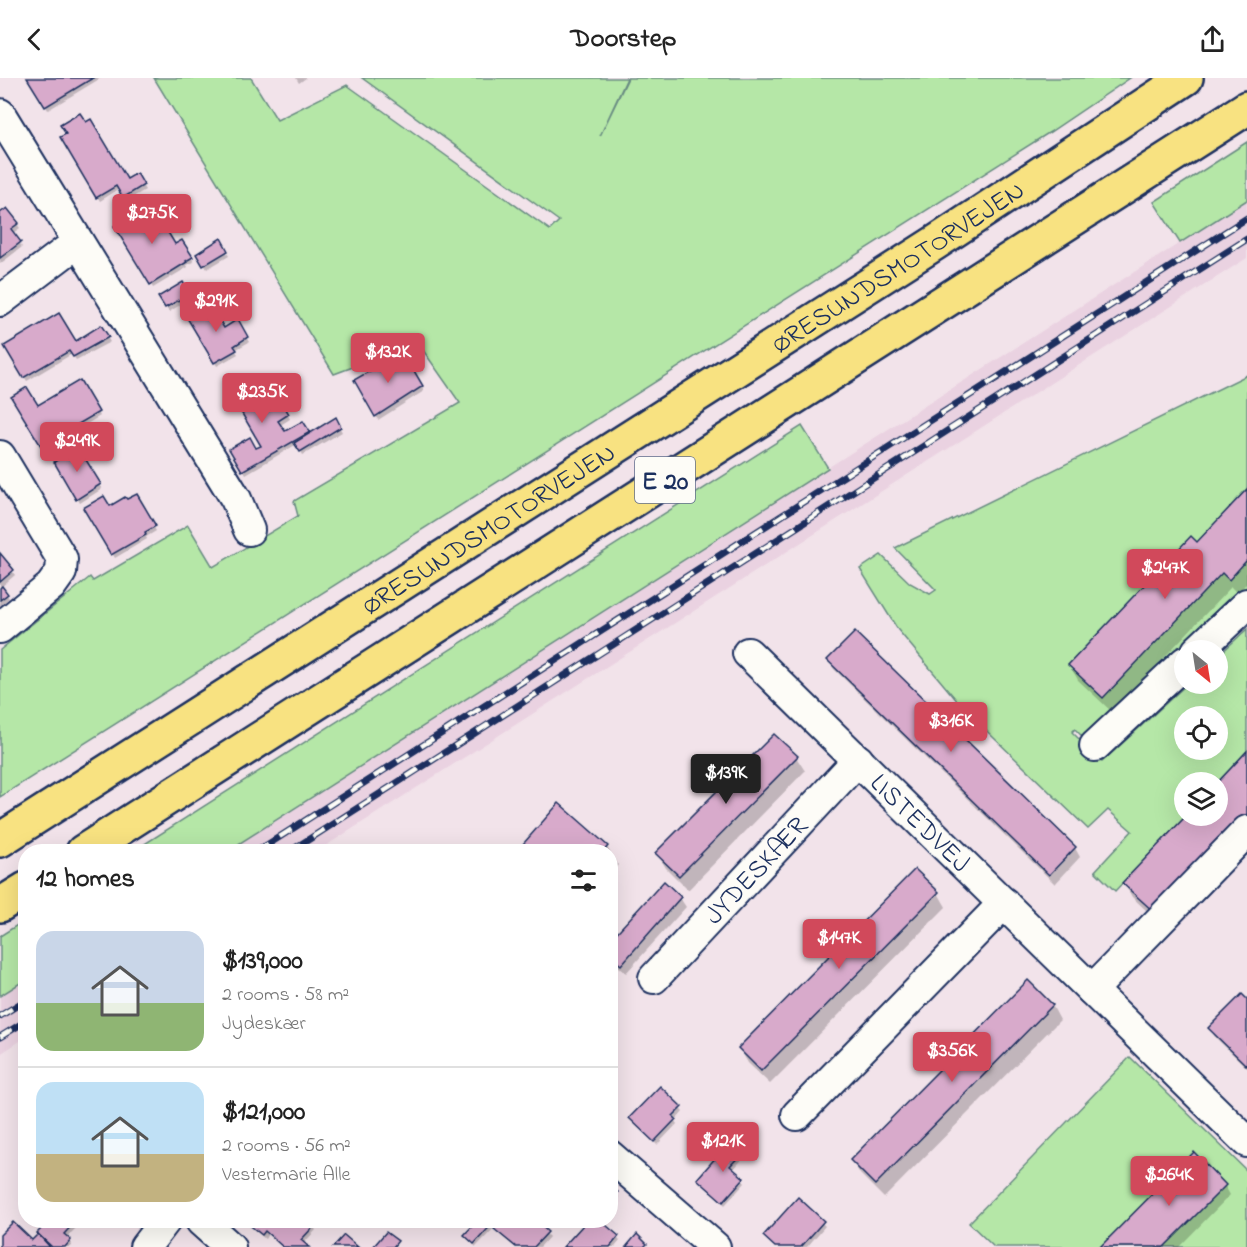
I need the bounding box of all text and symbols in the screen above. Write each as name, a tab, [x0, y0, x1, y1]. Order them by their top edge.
text: Doorstep	[571, 20, 676, 59]
icon: back	[18, 23, 51, 56]
icon: share	[1196, 23, 1229, 56]
street label: ØRESUNDSMOTORVEJEN	[764, 172, 1033, 365]
pin: $275K	[110, 194, 194, 245]
text: $275K	[126, 199, 178, 228]
pin: $291K	[174, 282, 258, 333]
text: $291K	[194, 287, 238, 316]
pin: $132K	[346, 333, 430, 384]
text: $132K	[365, 338, 411, 367]
pin: $235K	[220, 373, 304, 424]
text: $235K	[236, 378, 288, 407]
pin: $249K	[35, 422, 119, 473]
text: $249K	[54, 427, 100, 456]
street label: ØRESUNDSMOTORVEJEN	[355, 435, 624, 626]
road number: E 20	[635, 457, 695, 503]
pin: $247K	[1123, 549, 1207, 600]
text: $247K	[1141, 554, 1189, 583]
north arrow	[1174, 640, 1228, 694]
map controls	[1174, 640, 1228, 826]
pin: $316K	[909, 702, 993, 753]
button: locate	[1174, 706, 1228, 760]
text: $316K	[928, 707, 974, 736]
pin: $139K	[684, 754, 768, 805]
text: $139K	[705, 759, 747, 788]
street label: LISTEDVEJ	[860, 766, 978, 883]
button: layers	[1174, 772, 1228, 826]
street label: JYDESKÆR	[696, 809, 818, 935]
text: 12 homes	[36, 861, 135, 899]
icon: filters	[567, 864, 600, 897]
pin: $147K	[797, 919, 881, 970]
text: $147K	[817, 924, 861, 953]
text: $139,000	[222, 943, 303, 981]
icon: home	[84, 955, 156, 1027]
text: 2 rooms · 58 m²	[222, 981, 349, 1010]
text: Jydeskær	[222, 1010, 306, 1039]
pin: $356K	[910, 1032, 994, 1083]
text: $356K	[927, 1037, 977, 1066]
text: $121,000	[222, 1094, 305, 1132]
icon: home	[84, 1106, 156, 1178]
pin: $121K	[681, 1122, 765, 1173]
text: $121K	[701, 1127, 745, 1156]
text: 2 rooms · 56 m²	[222, 1132, 351, 1161]
pin: $264K	[1127, 1156, 1211, 1207]
text: Vestermarie Alle	[222, 1161, 351, 1190]
text: $264K	[1145, 1161, 1193, 1190]

